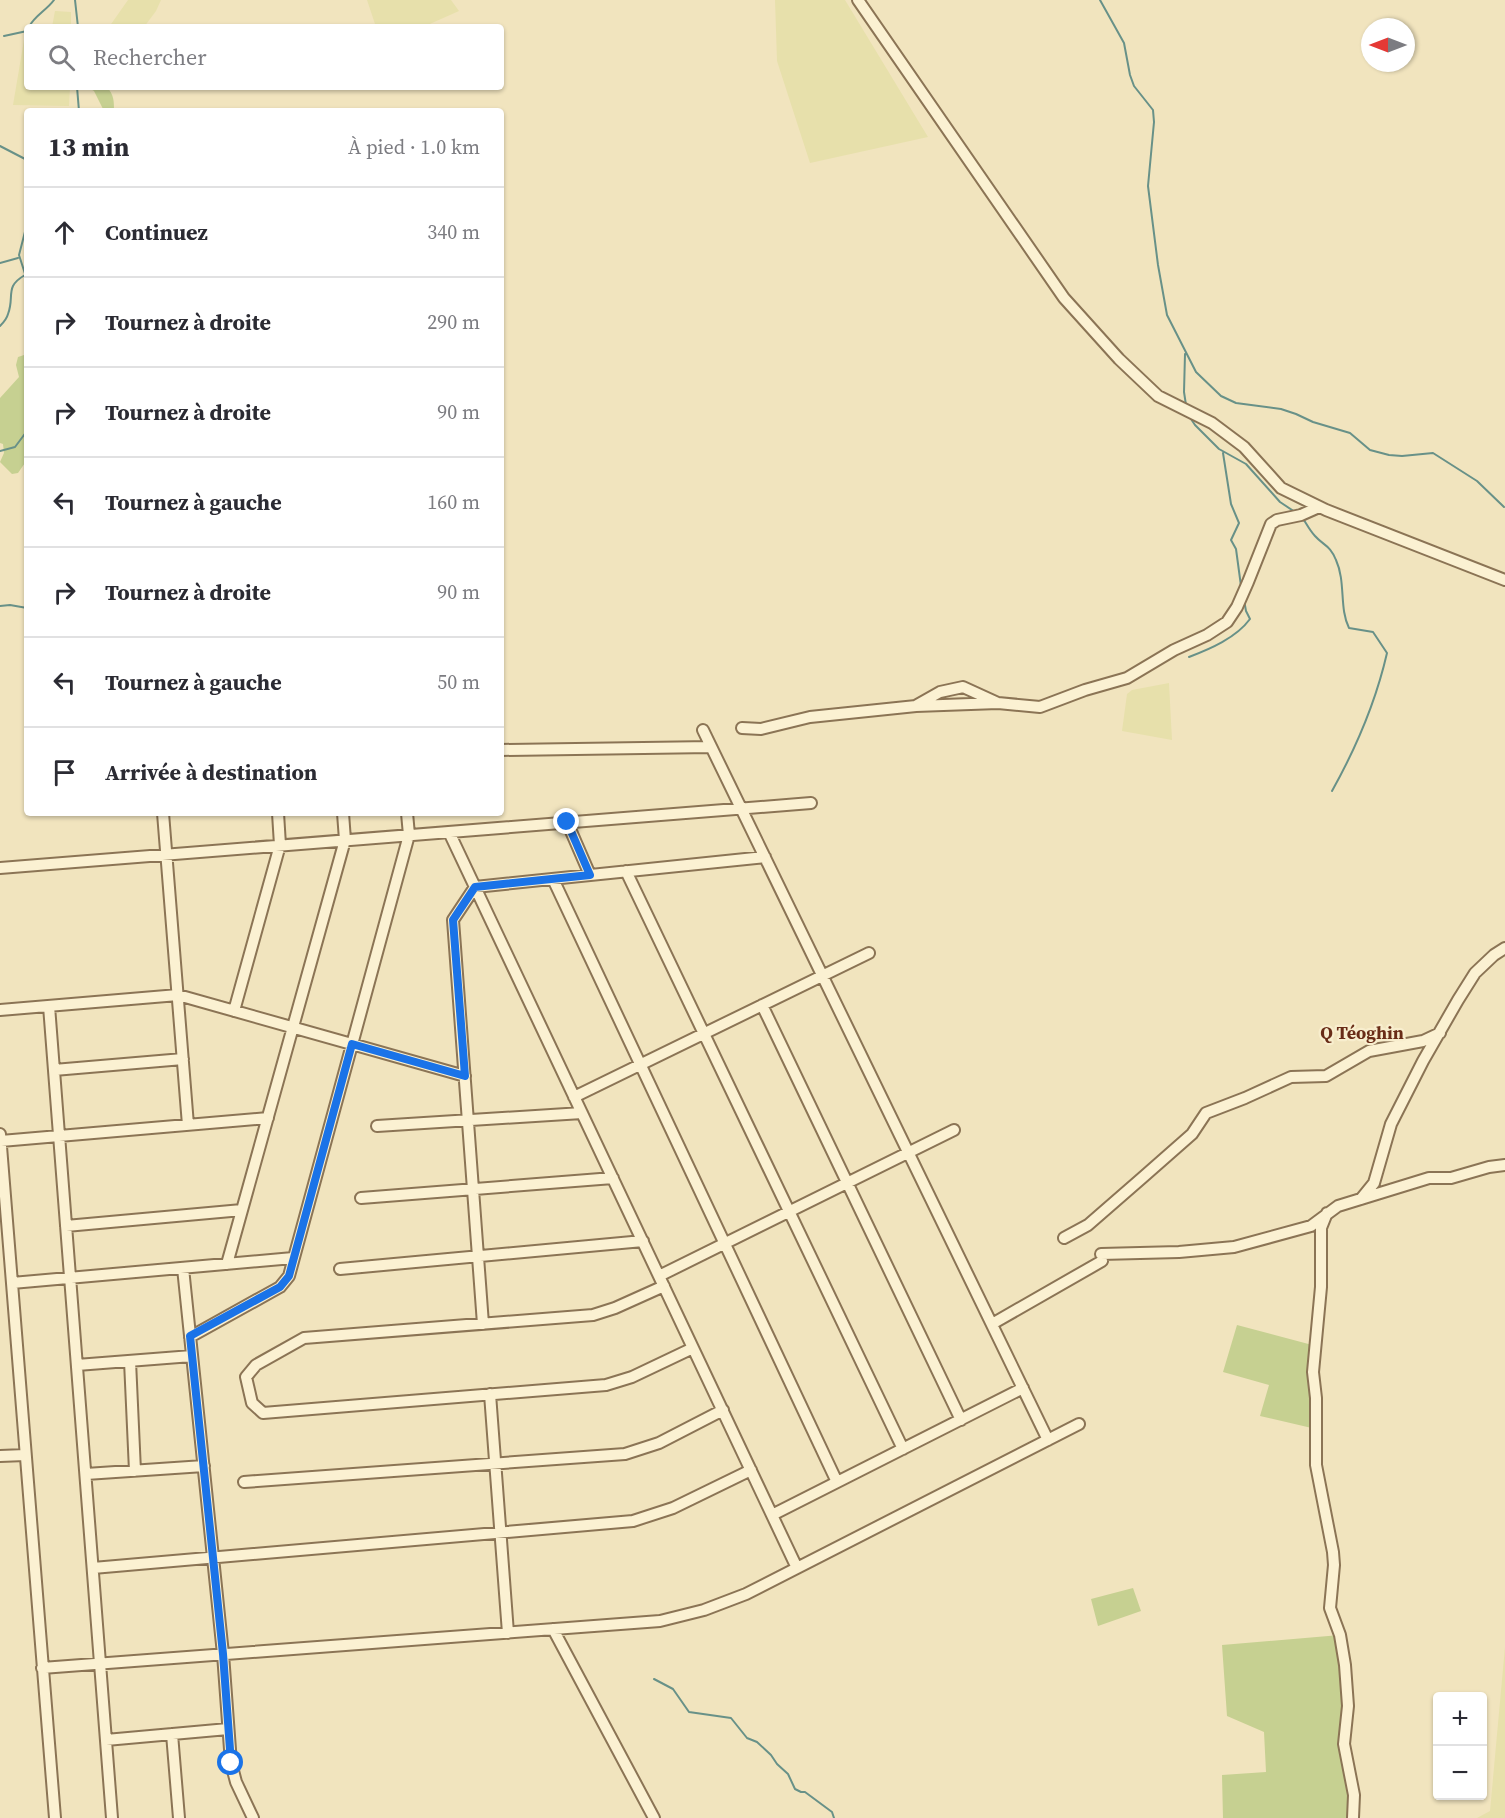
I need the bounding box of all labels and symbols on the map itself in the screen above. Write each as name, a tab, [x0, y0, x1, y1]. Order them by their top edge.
north arrow	[1361, 18, 1415, 72]
route end	[553, 808, 579, 834]
district label: Q Téoghin	[1320, 1020, 1404, 1045]
route start	[217, 1749, 243, 1775]

